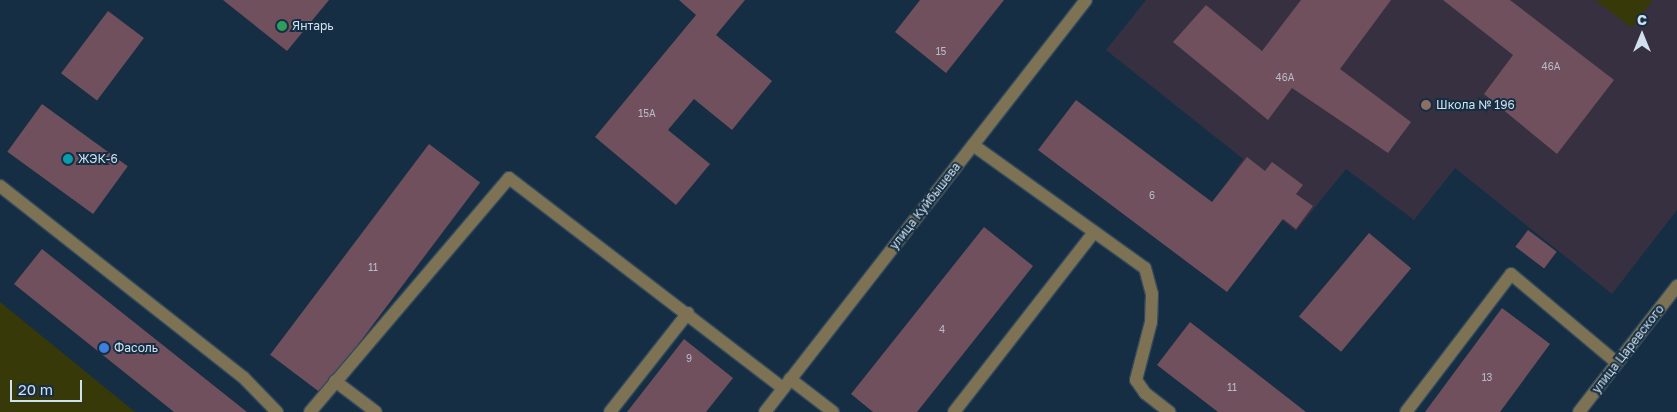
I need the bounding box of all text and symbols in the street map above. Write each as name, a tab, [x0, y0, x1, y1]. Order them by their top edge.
north arrow	[1617, 10, 1667, 60]
text: С	[1637, 11, 1647, 28]
place label: Янтарь	[292, 19, 334, 33]
marker: Янтарь	[276, 20, 288, 32]
house number: 15	[936, 46, 946, 58]
house number: 46А	[1542, 61, 1560, 73]
house number: 46А	[1276, 72, 1294, 84]
place label: Школа № 196	[1436, 98, 1515, 112]
marker: Школа № 196	[1420, 99, 1432, 111]
house number: 15А	[638, 108, 656, 120]
place label: ЖЭК-6	[78, 152, 118, 166]
marker: ЖЭК-6	[62, 153, 74, 165]
street label: улица Куйбышева	[887, 160, 963, 252]
house number: 6	[1149, 190, 1155, 202]
house number: 11	[368, 262, 378, 274]
street label: улица Царевского	[1589, 302, 1667, 396]
house number: 4	[939, 324, 945, 336]
place label: Фасоль	[114, 341, 158, 355]
marker: Фасоль	[98, 342, 110, 354]
house number: 9	[686, 353, 692, 365]
scale bar	[12, 370, 85, 402]
house number: 13	[1482, 372, 1492, 384]
text: 20 m	[18, 380, 53, 398]
house number: 11	[1227, 382, 1237, 394]

